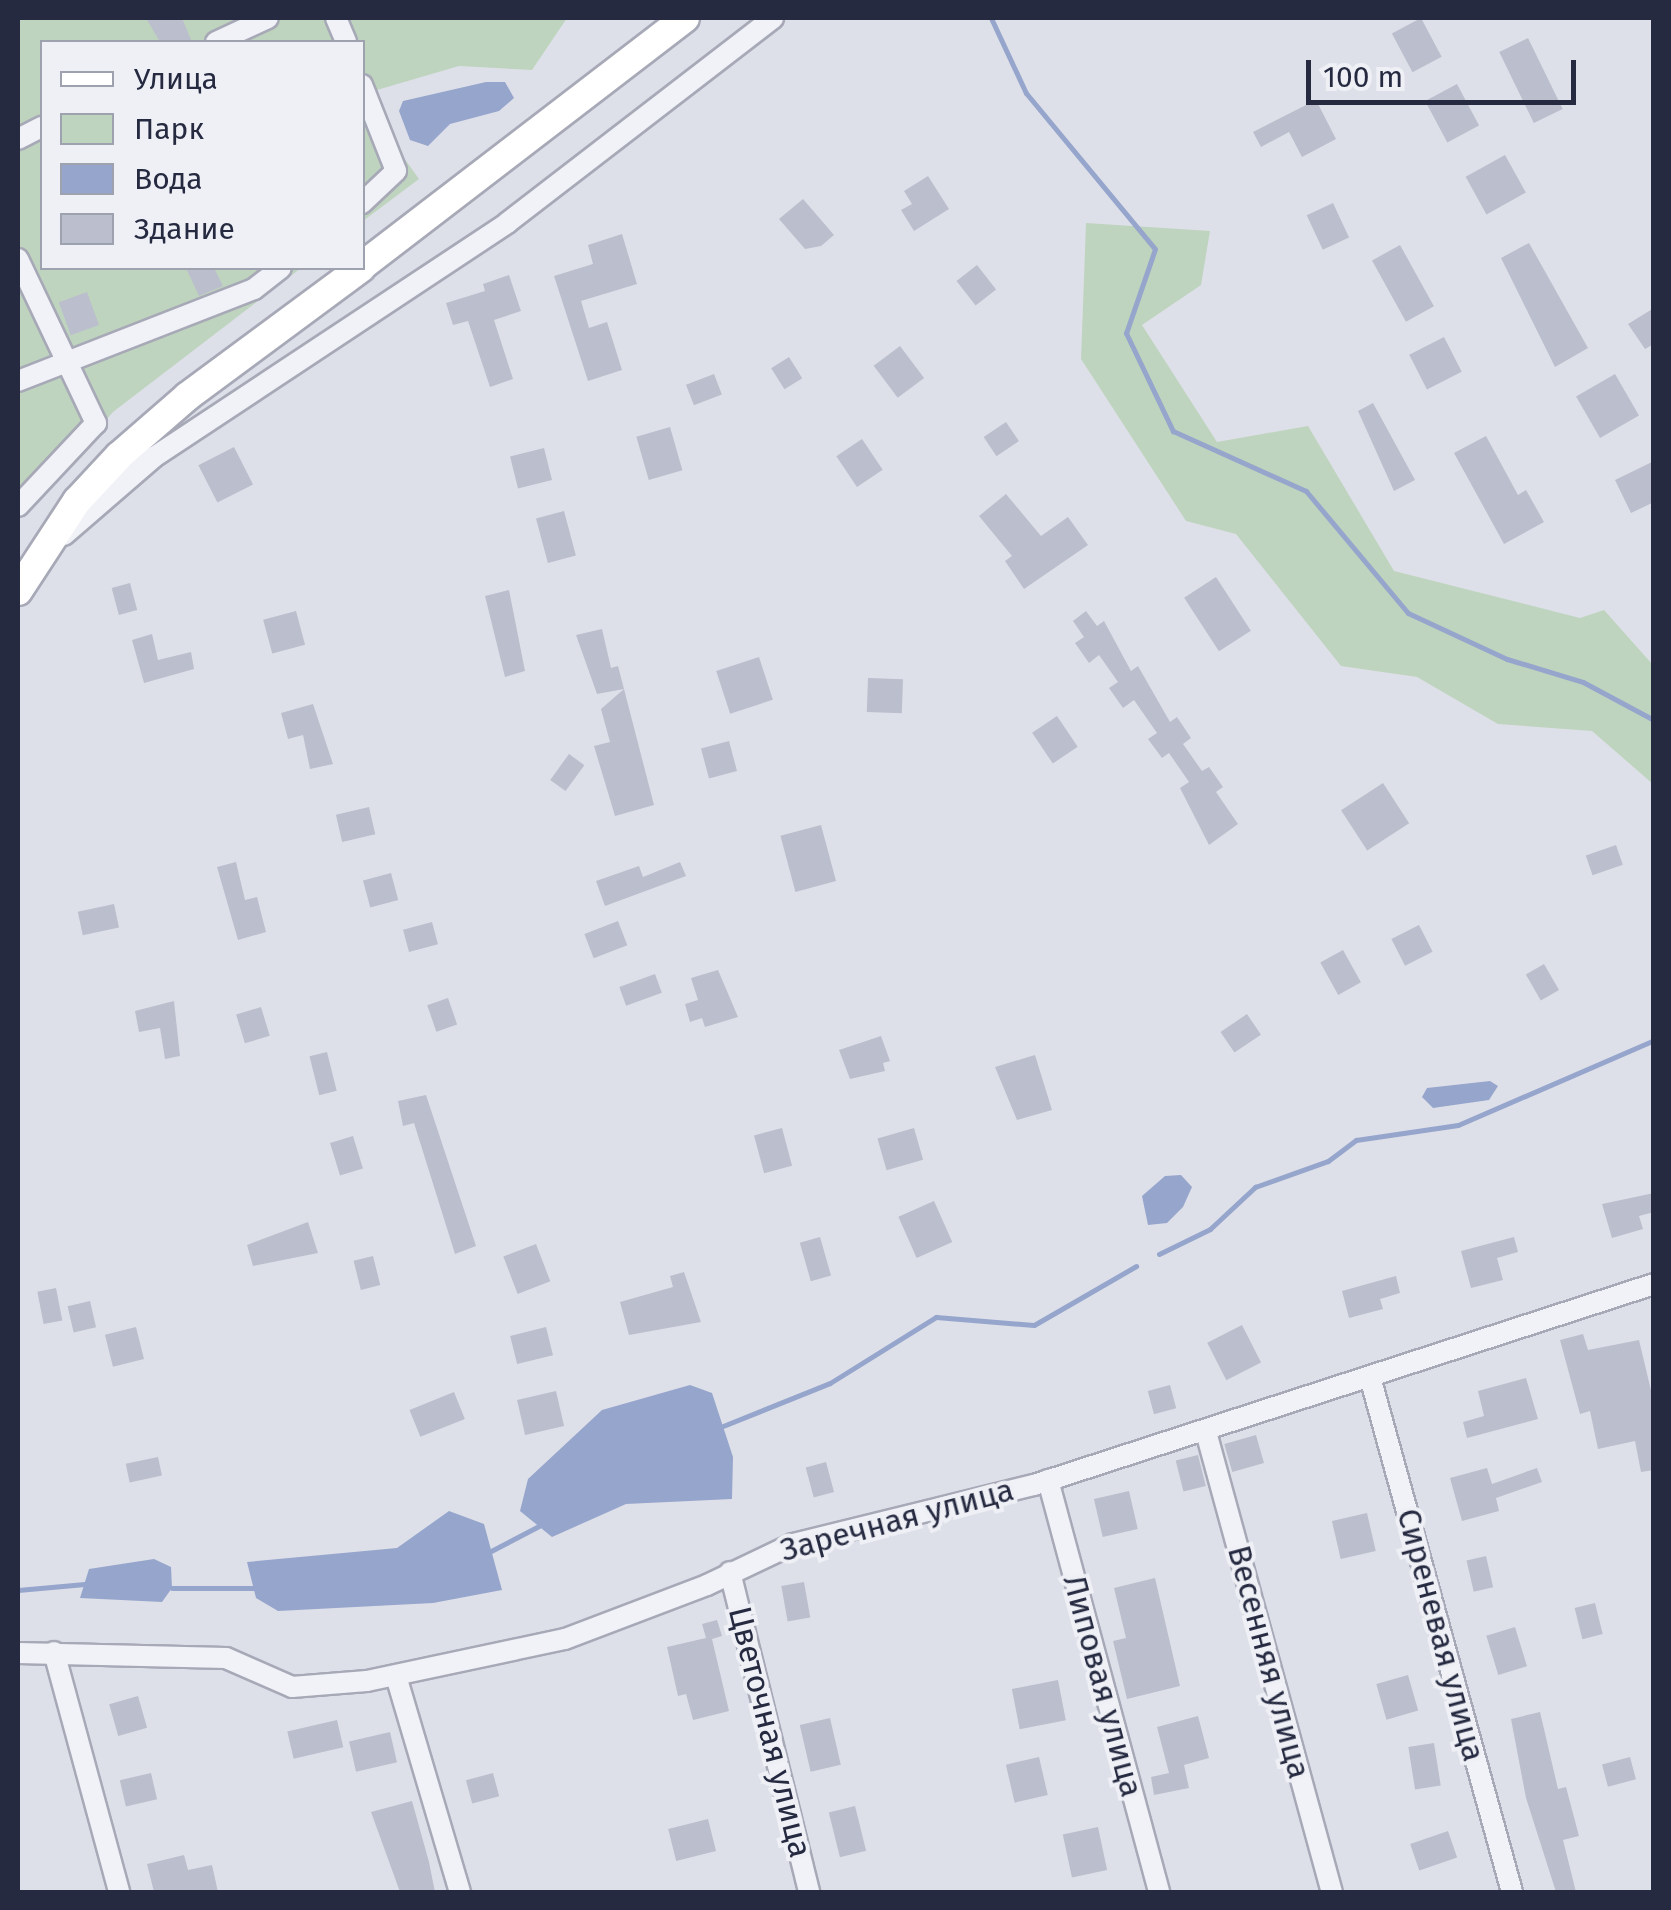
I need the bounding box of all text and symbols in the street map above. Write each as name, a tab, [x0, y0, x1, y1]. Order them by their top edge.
legend	[40, 40, 365, 270]
scale bar	[1311, 40, 1581, 102]
text: 100 m	[1323, 59, 1403, 95]
text: Улица	[134, 61, 218, 97]
text: Парк	[134, 111, 204, 147]
text: Вода	[134, 161, 203, 197]
text: Здание	[134, 211, 235, 247]
street label: Заречная улица	[776, 1470, 1018, 1570]
street label: Сиреневая улица	[1389, 1505, 1493, 1765]
street label: Весенняя улица	[1219, 1541, 1319, 1783]
street label: Липовая улица	[1055, 1571, 1151, 1801]
street label: Цветочная улица	[720, 1602, 820, 1862]

